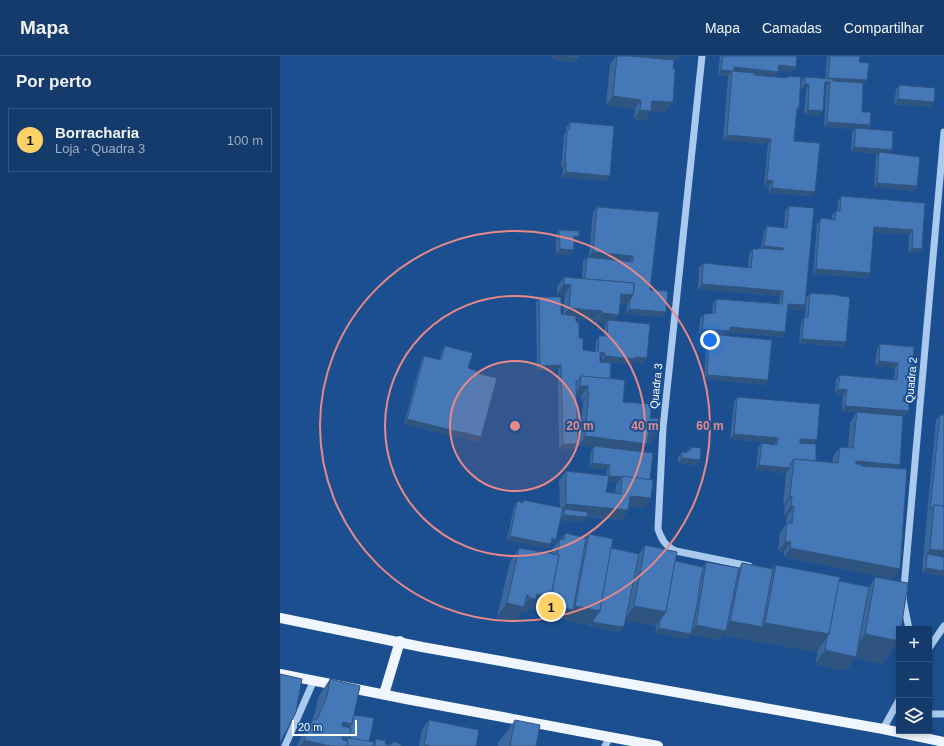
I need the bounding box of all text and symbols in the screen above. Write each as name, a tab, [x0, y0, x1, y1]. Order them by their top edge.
text: Mapa	[20, 17, 69, 38]
text: Mapa	[705, 20, 740, 36]
text: Camadas	[762, 20, 822, 36]
text: Compartilhar	[844, 20, 924, 36]
text: Por perto	[16, 72, 92, 91]
text: Borracharia	[55, 124, 139, 141]
text: 1	[26, 133, 34, 148]
text: 100 m	[227, 133, 263, 148]
text: Loja · Quadra 3	[55, 141, 145, 156]
your location	[700, 330, 720, 350]
street label: Quadra 2	[903, 357, 919, 403]
street label: Quadra 3	[648, 363, 664, 409]
centre of rings	[508, 419, 522, 433]
text: 20 m	[566, 419, 594, 433]
text: 40 m	[631, 419, 659, 433]
text: 60 m	[696, 419, 724, 433]
pin: 1	[538, 592, 564, 622]
map controls	[896, 626, 932, 734]
button: +	[896, 626, 932, 662]
button: −	[896, 662, 932, 698]
button: layers	[896, 698, 932, 734]
scale bar	[292, 718, 357, 737]
text: 20 m	[298, 721, 322, 733]

